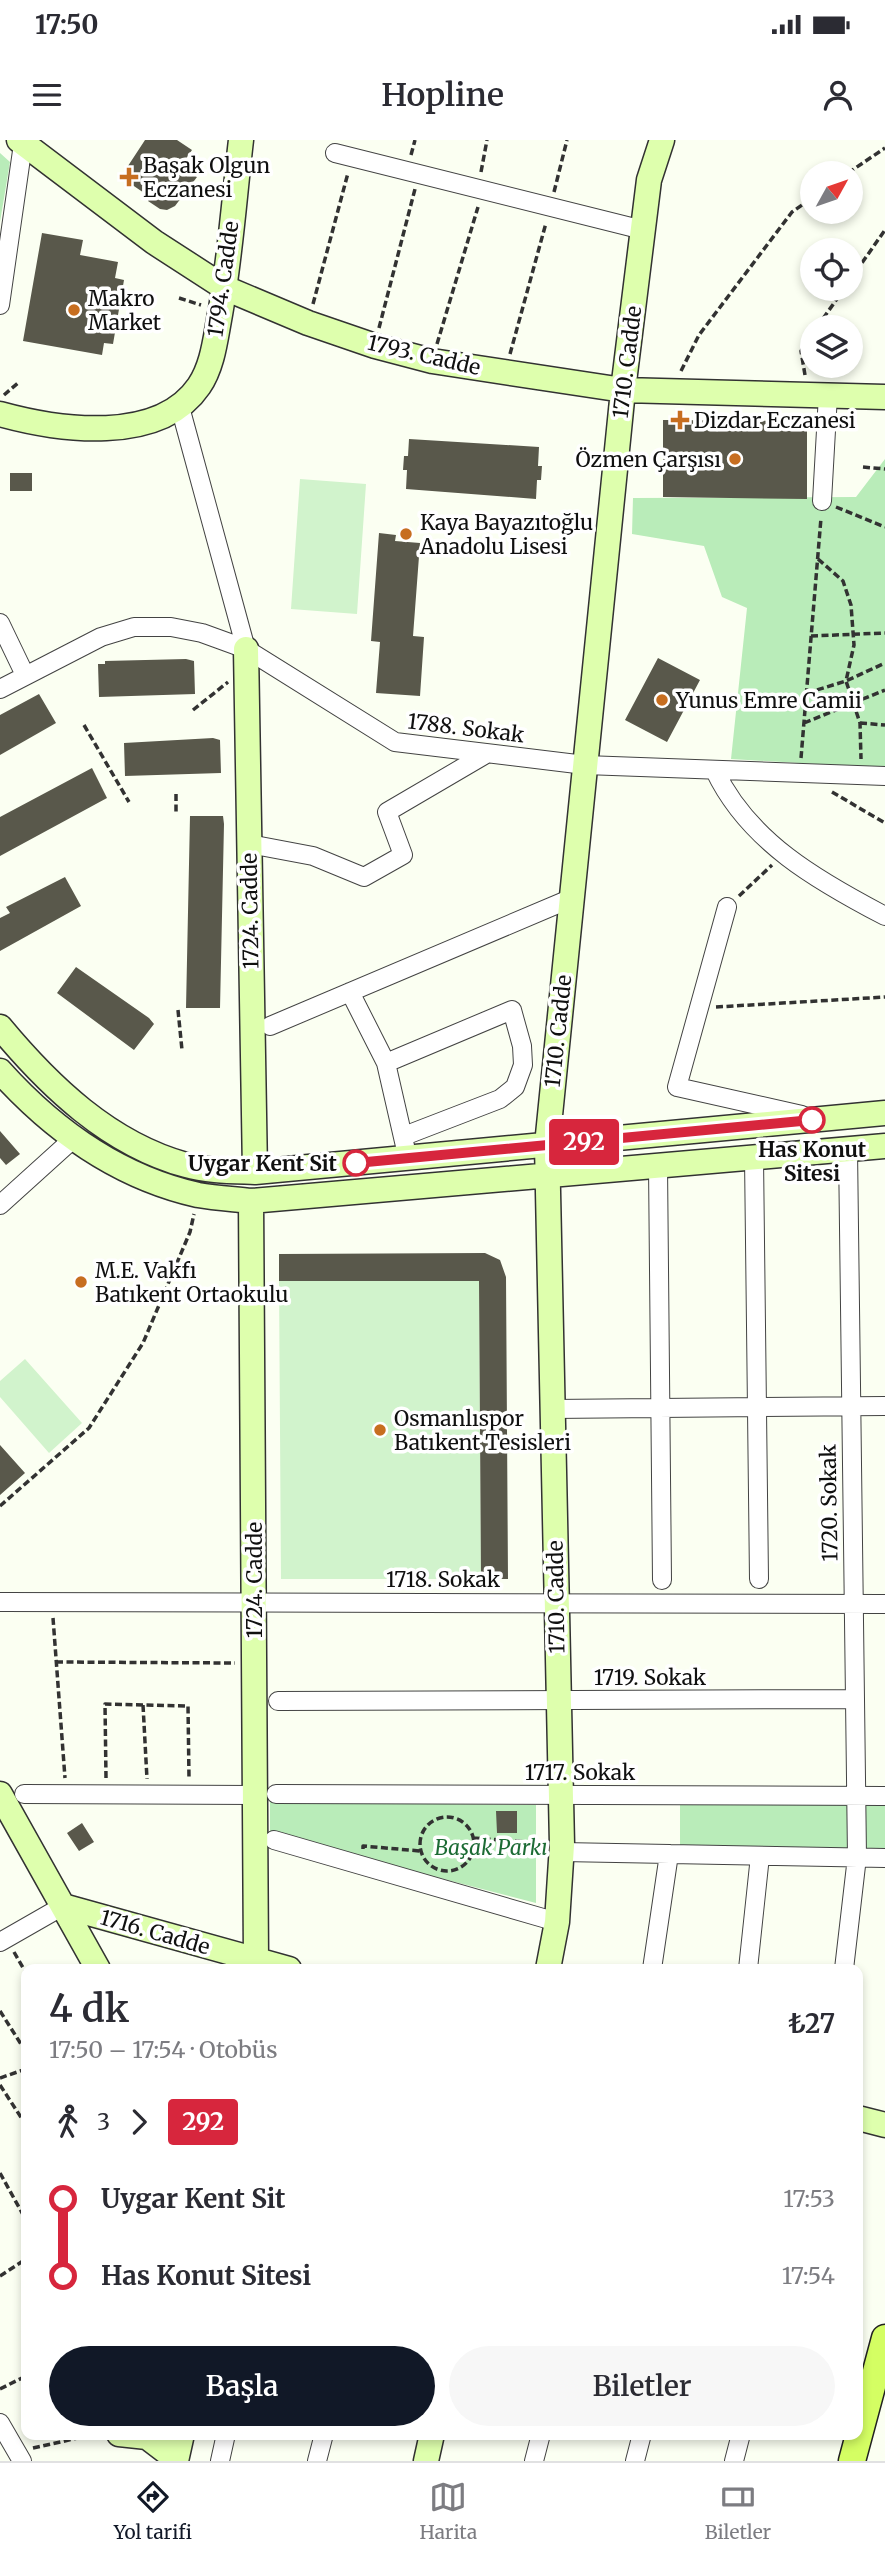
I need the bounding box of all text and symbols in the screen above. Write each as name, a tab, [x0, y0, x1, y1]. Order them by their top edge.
text: 17:50	[35, 8, 98, 41]
text: Hopline	[381, 75, 504, 115]
icon: menu	[28, 76, 66, 114]
icon: person	[819, 76, 857, 114]
place label: Başak Olgun Eczanesi	[143, 152, 270, 203]
north arrow	[800, 161, 863, 224]
map controls	[800, 161, 863, 378]
marker: Başak Olgun Eczanesi	[121, 169, 137, 185]
street label: 1794. Cadde	[202, 219, 244, 339]
button: locate	[800, 238, 863, 301]
place label: Makro Market	[88, 285, 161, 336]
marker: Makro Market	[66, 302, 82, 318]
street label: 1710. Cadde	[607, 304, 647, 420]
button: layers	[800, 315, 863, 378]
street label: 1793. Cadde	[365, 329, 483, 381]
place label: Dizdar Eczanesi	[694, 407, 856, 434]
marker: Dizdar Eczanesi	[672, 412, 688, 428]
place label: Özmen Çarşısı	[576, 446, 721, 473]
marker: Özmen Çarşısı	[727, 451, 743, 467]
place label: Kaya Bayazıtoğlu Anadolu Lisesi	[419, 509, 593, 560]
marker: Kaya Bayazıtoğlu Anadolu Lisesi	[398, 526, 414, 542]
place label: Yunus Emre Camii	[675, 687, 862, 714]
marker: Yunus Emre Camii	[654, 692, 670, 708]
street label: 1788. Sokak	[406, 707, 527, 749]
street label: 1724. Cadde	[235, 853, 265, 969]
street label: 1710. Cadde	[539, 973, 577, 1089]
marker: Has Konut Sitesi	[799, 1107, 825, 1133]
line badge: 292	[544, 1119, 624, 1165]
text: 292	[563, 1126, 605, 1157]
place label: Has Konut Sitesi	[758, 1136, 867, 1187]
place label: Uygar Kent Sit	[188, 1150, 338, 1177]
marker: Uygar Kent Sit	[343, 1150, 369, 1176]
place label: M.E. Vakfı Batıkent Ortaokulu	[95, 1257, 289, 1308]
marker: M.E. Vakfı Batıkent Ortaokulu	[73, 1274, 89, 1290]
place label: Osmanlıspor Batıkent Tesisleri	[394, 1405, 571, 1456]
marker: Osmanlıspor Batıkent Tesisleri	[372, 1422, 388, 1438]
street label: 1720. Sokak	[814, 1443, 844, 1562]
street label: 1724. Cadde	[241, 1522, 268, 1638]
street label: 1710. Cadde	[542, 1540, 570, 1654]
street label: 1718. Sokak	[386, 1566, 501, 1593]
street label: 1719. Sokak	[594, 1664, 707, 1691]
street label: 1717. Sokak	[525, 1759, 636, 1786]
park label: Başak Parkı	[434, 1834, 548, 1861]
street label: 1716. Cadde	[97, 1903, 213, 1961]
text: 4 dk	[49, 1985, 129, 2032]
text: ₺27	[788, 2007, 835, 2040]
text: 17:50 – 17:54 · Otobüs	[49, 2035, 277, 2064]
icon: walk	[49, 2103, 87, 2141]
icon: forward	[120, 2103, 158, 2141]
text: 292	[182, 2106, 224, 2137]
text: 3	[97, 2107, 110, 2136]
text: Uygar Kent Sit	[101, 2182, 286, 2215]
text: 17:53	[783, 2184, 835, 2213]
text: Has Konut Sitesi	[101, 2259, 311, 2292]
text: 17:54	[782, 2261, 835, 2290]
button: Başla	[49, 2346, 435, 2426]
button: Biletler	[449, 2346, 835, 2426]
tab: Yol tarifi	[114, 2478, 192, 2544]
tab: Harita	[420, 2478, 477, 2544]
tab: Biletler	[705, 2478, 771, 2544]

